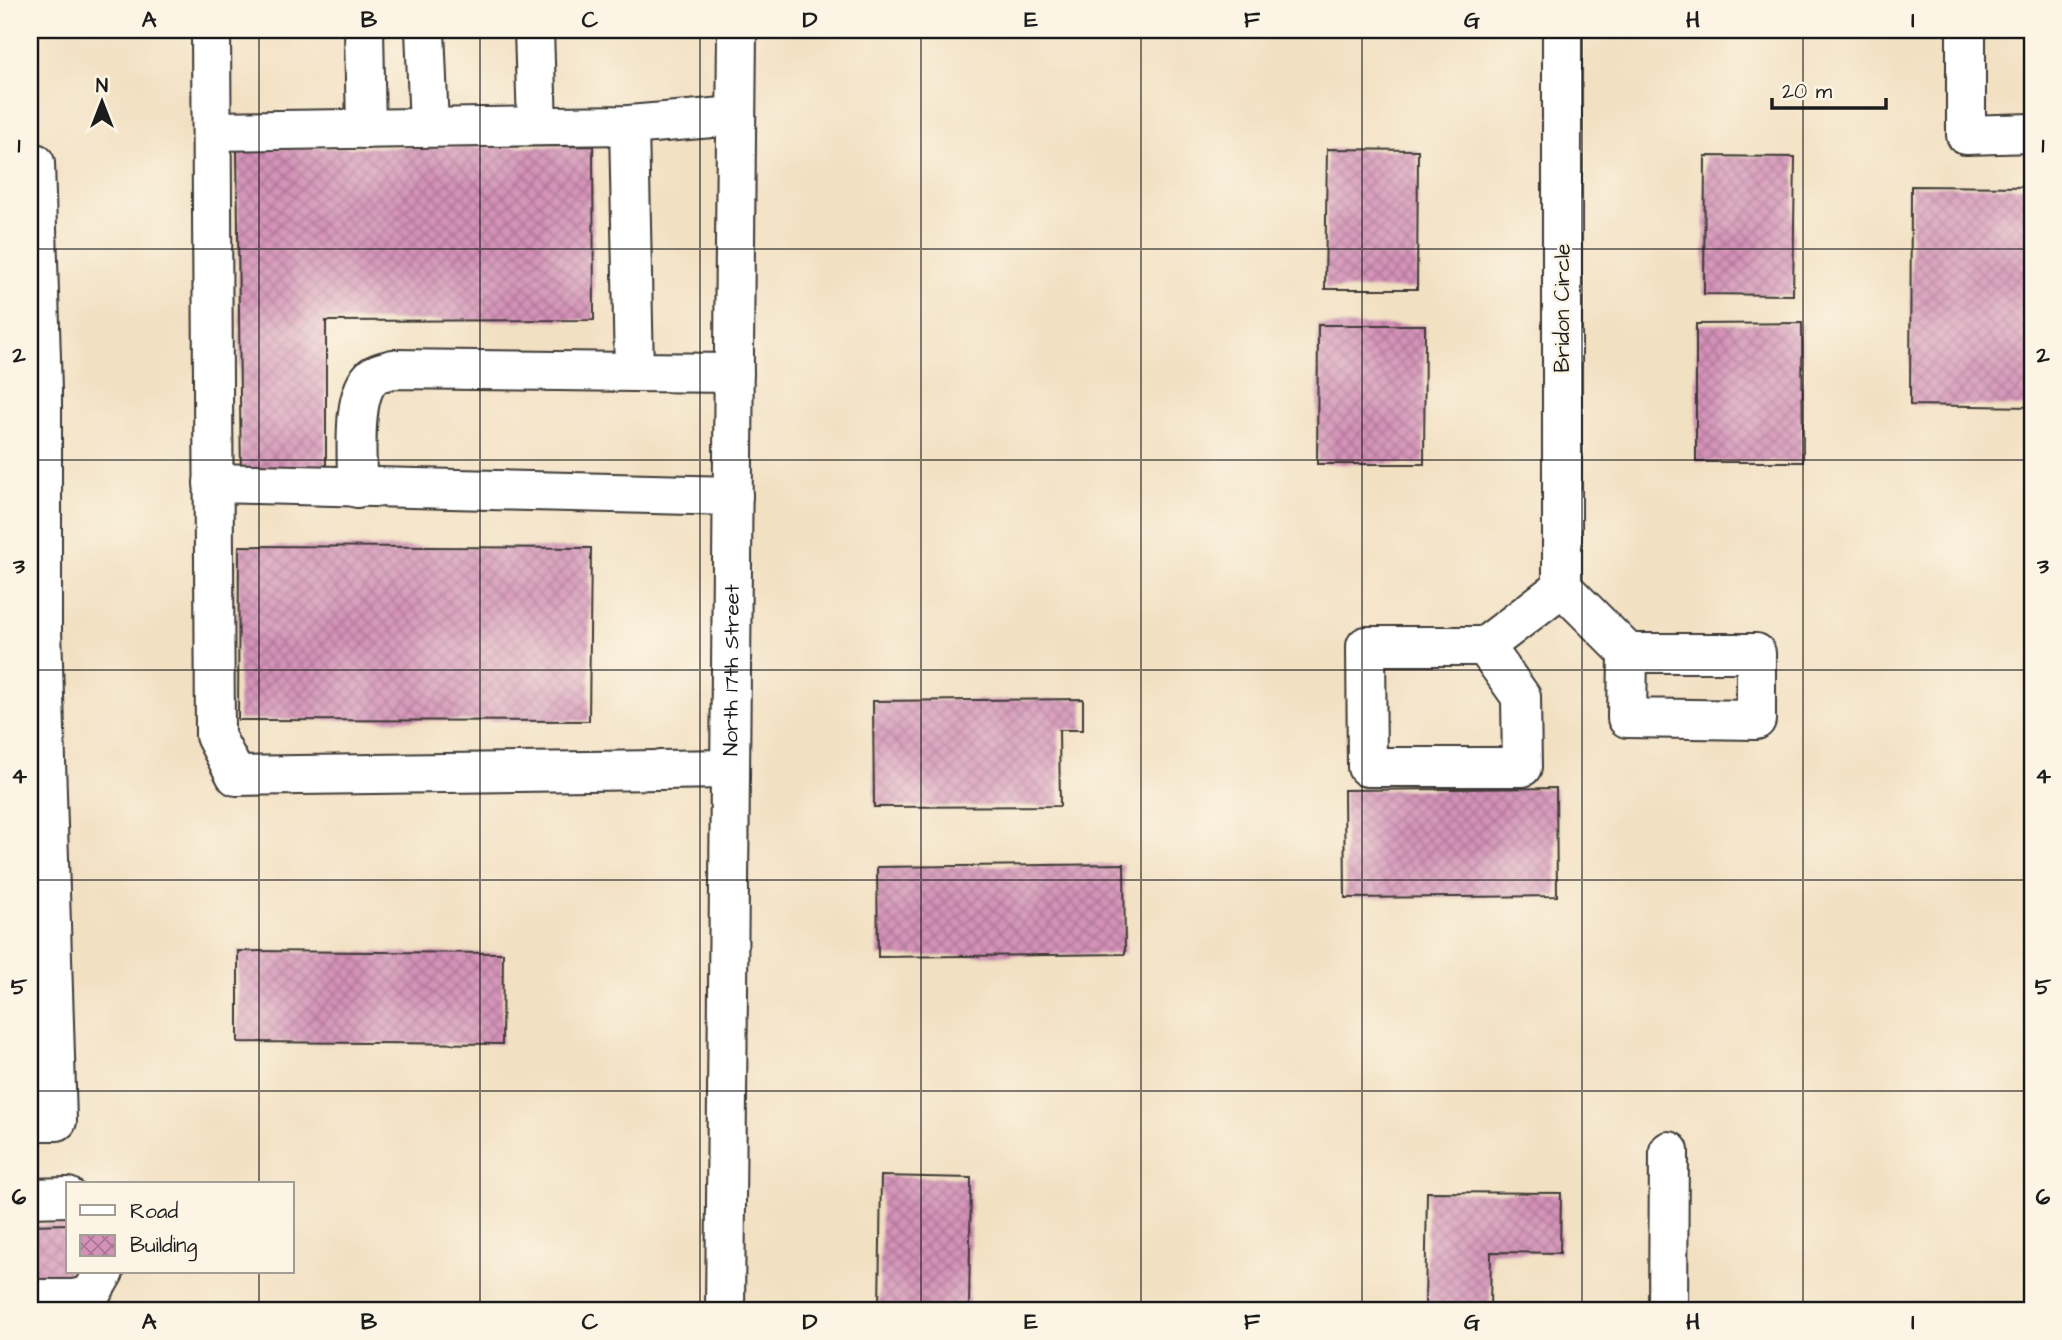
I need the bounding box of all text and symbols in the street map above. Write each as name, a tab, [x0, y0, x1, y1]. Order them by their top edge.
text: A	[142, 4, 157, 36]
text: B	[361, 4, 378, 36]
text: C	[582, 4, 599, 36]
text: D	[803, 4, 818, 36]
text: E	[1024, 4, 1038, 36]
text: F	[1244, 4, 1261, 36]
text: G	[1464, 4, 1480, 36]
text: H	[1686, 4, 1700, 36]
text: I	[1911, 4, 1915, 36]
north arrow	[66, 66, 136, 136]
scale bar	[1772, 66, 1885, 110]
text: N	[96, 73, 108, 100]
text: 20 m	[1782, 77, 1833, 106]
text: 1	[18, 129, 21, 161]
text: 1	[2042, 129, 2045, 161]
street label: Bridon Circle	[1548, 244, 1577, 372]
text: 2	[11, 339, 26, 371]
text: 2	[2035, 339, 2050, 371]
text: 3	[12, 550, 25, 582]
text: 3	[2036, 550, 2049, 582]
street label: North 17th Street	[716, 584, 746, 756]
text: 4	[11, 760, 27, 792]
text: 4	[2035, 760, 2051, 792]
text: 5	[11, 971, 28, 1003]
text: 5	[2035, 971, 2052, 1003]
text: 6	[12, 1181, 27, 1213]
text: 6	[2036, 1181, 2051, 1213]
legend	[66, 1182, 294, 1274]
text: Road	[130, 1197, 178, 1226]
text: Building	[130, 1231, 198, 1262]
text: A	[142, 1306, 157, 1338]
text: B	[361, 1306, 378, 1338]
text: C	[582, 1306, 599, 1338]
text: D	[803, 1306, 818, 1338]
text: E	[1024, 1306, 1038, 1338]
text: F	[1244, 1306, 1261, 1338]
text: G	[1464, 1306, 1480, 1338]
text: H	[1686, 1306, 1700, 1338]
text: I	[1911, 1306, 1915, 1338]

